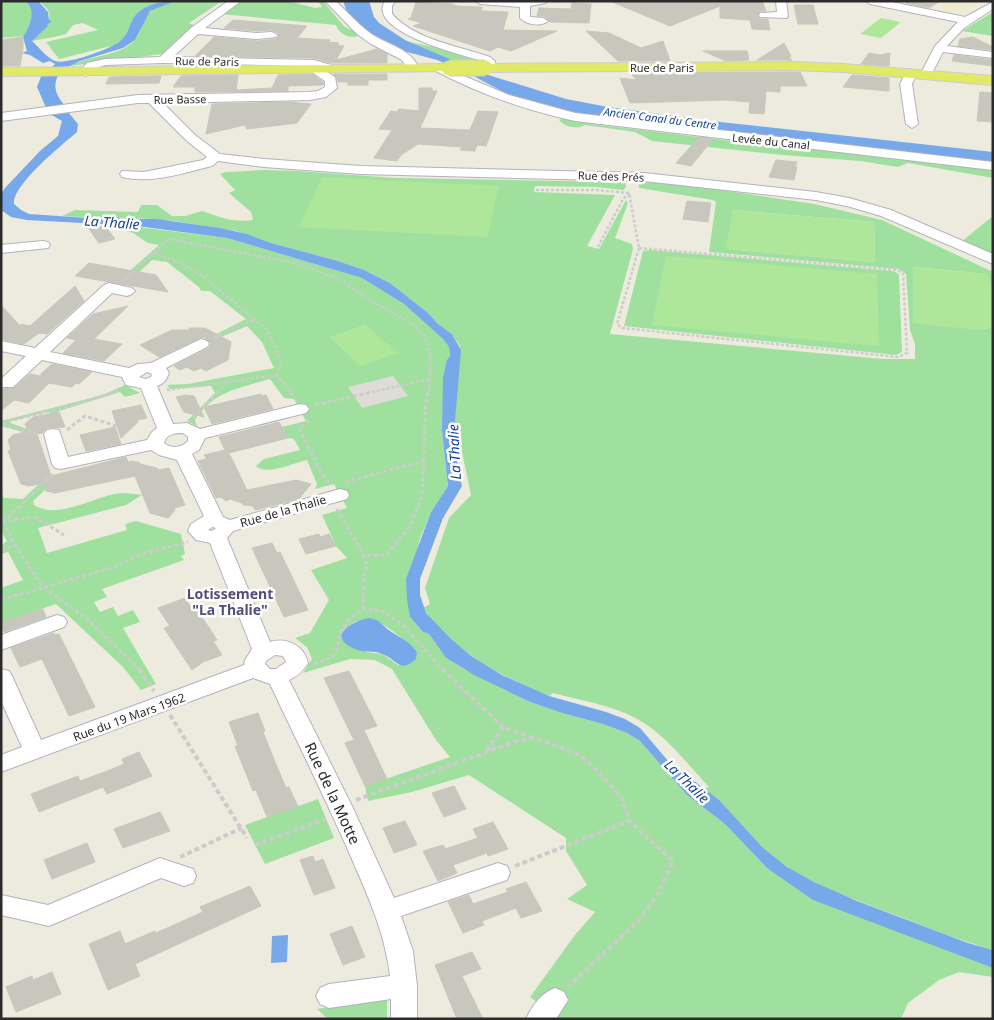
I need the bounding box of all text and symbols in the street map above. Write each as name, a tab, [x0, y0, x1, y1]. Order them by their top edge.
street label: Rue de Paris	[175, 53, 239, 69]
street label: Rue de Paris	[630, 60, 694, 75]
street label: Rue Basse	[153, 91, 207, 107]
water label: Ancien Canal du Centre	[602, 104, 718, 132]
street label: Levée du Canal	[731, 129, 811, 153]
street label: Rue des Prés	[578, 167, 644, 185]
water label: La Thalie	[84, 211, 140, 233]
water label: La Thalie	[443, 424, 465, 480]
street label: Rue de la Thalie	[238, 491, 328, 531]
district label: Lotissement "La Thalie"	[187, 584, 273, 619]
street label: Rue du 19 Mars 1962	[70, 689, 188, 745]
street label: Rue de la Motte	[301, 739, 365, 847]
water label: La Thalie	[660, 755, 714, 807]

